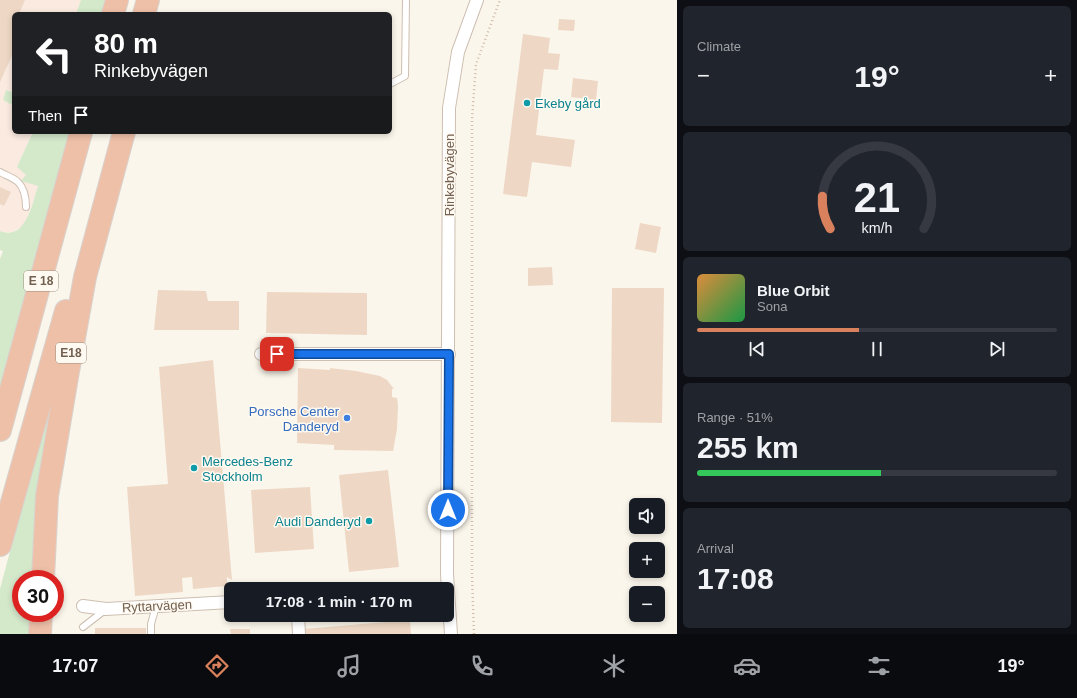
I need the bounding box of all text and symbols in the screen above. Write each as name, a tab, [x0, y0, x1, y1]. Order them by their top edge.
icon: left	[28, 28, 80, 80]
text: 80 m	[94, 28, 158, 59]
text: Climate	[697, 39, 741, 54]
text: 19°	[854, 60, 900, 93]
text: Rinkebyvägen	[94, 61, 208, 81]
text: −	[697, 63, 710, 88]
text: +	[1044, 63, 1057, 88]
place label: Ekeby gård	[535, 96, 601, 111]
marker: Ekeby gård	[522, 98, 532, 108]
icon: arrive	[70, 104, 92, 126]
text: Then	[28, 107, 62, 124]
street label: Rinkebyvägen	[442, 134, 457, 216]
text: 21	[854, 174, 900, 221]
text: km/h	[862, 220, 893, 236]
road number: E 18	[24, 271, 58, 291]
text: Blue Orbit	[757, 282, 830, 299]
text: Sona	[757, 299, 787, 314]
pin	[260, 337, 294, 371]
icon: previous	[746, 338, 768, 360]
icon: pause	[866, 338, 888, 360]
icon: next	[986, 338, 1008, 360]
road number: E18	[56, 343, 86, 363]
icon: arrive	[266, 343, 288, 365]
place label: Porsche Center Danderyd	[249, 404, 340, 434]
text: Range · 51%	[697, 410, 773, 425]
marker: Porsche Center Danderyd	[342, 413, 352, 423]
text: 255 km	[697, 431, 799, 464]
place label: Mercedes-Benz Stockholm	[202, 454, 293, 484]
marker: Mercedes-Benz Stockholm	[189, 463, 199, 473]
position arrow	[427, 489, 469, 531]
map controls	[629, 498, 665, 622]
button: sound	[629, 498, 665, 534]
place label: Audi Danderyd	[275, 514, 361, 529]
marker: Audi Danderyd	[364, 516, 374, 526]
text: Arrival	[697, 541, 734, 556]
button: +	[629, 542, 665, 578]
text: 17:08	[697, 562, 774, 595]
speed limit sign: 30	[12, 570, 64, 622]
button: −	[629, 586, 665, 622]
text: 17:08 · 1 min · 170 m	[266, 593, 412, 610]
street label: Ryttarvägen	[122, 597, 192, 615]
icon: directions	[203, 652, 231, 680]
icon: music	[335, 652, 363, 680]
icon: phone	[468, 652, 496, 680]
icon: climate	[600, 652, 628, 680]
icon: car	[733, 652, 761, 680]
icon: filters	[865, 652, 893, 680]
text: 17:07	[52, 656, 98, 676]
text: 19°	[997, 656, 1025, 676]

